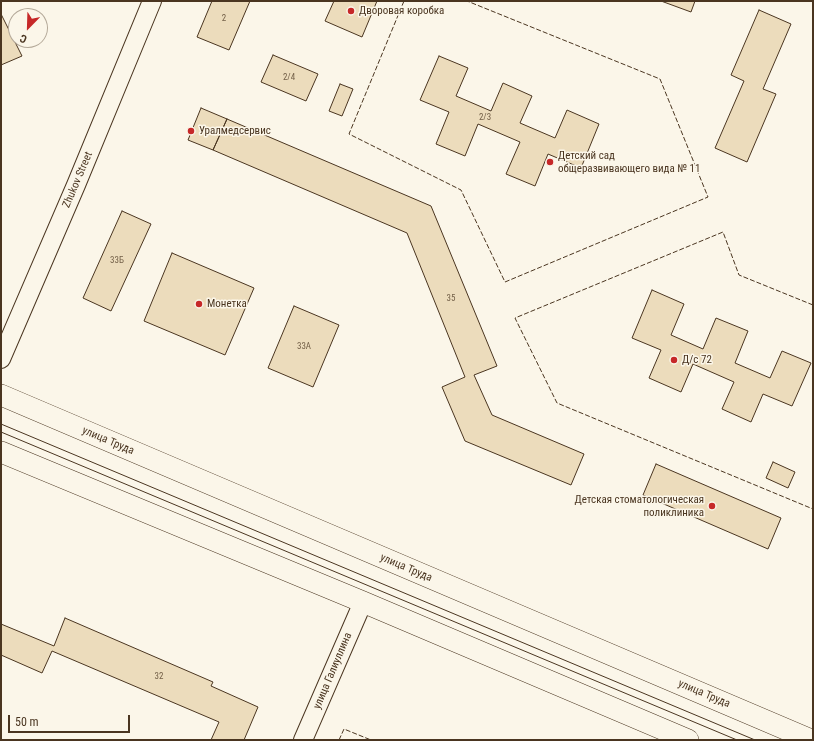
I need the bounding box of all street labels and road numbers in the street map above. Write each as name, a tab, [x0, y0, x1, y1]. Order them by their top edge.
street label: Zhukov Street	[60, 150, 96, 210]
street label: улица Труда	[80, 424, 136, 458]
street label: улица Труда	[378, 551, 434, 585]
street label: улица Галиуллина	[311, 631, 355, 711]
street label: улица Труда	[676, 677, 732, 711]

